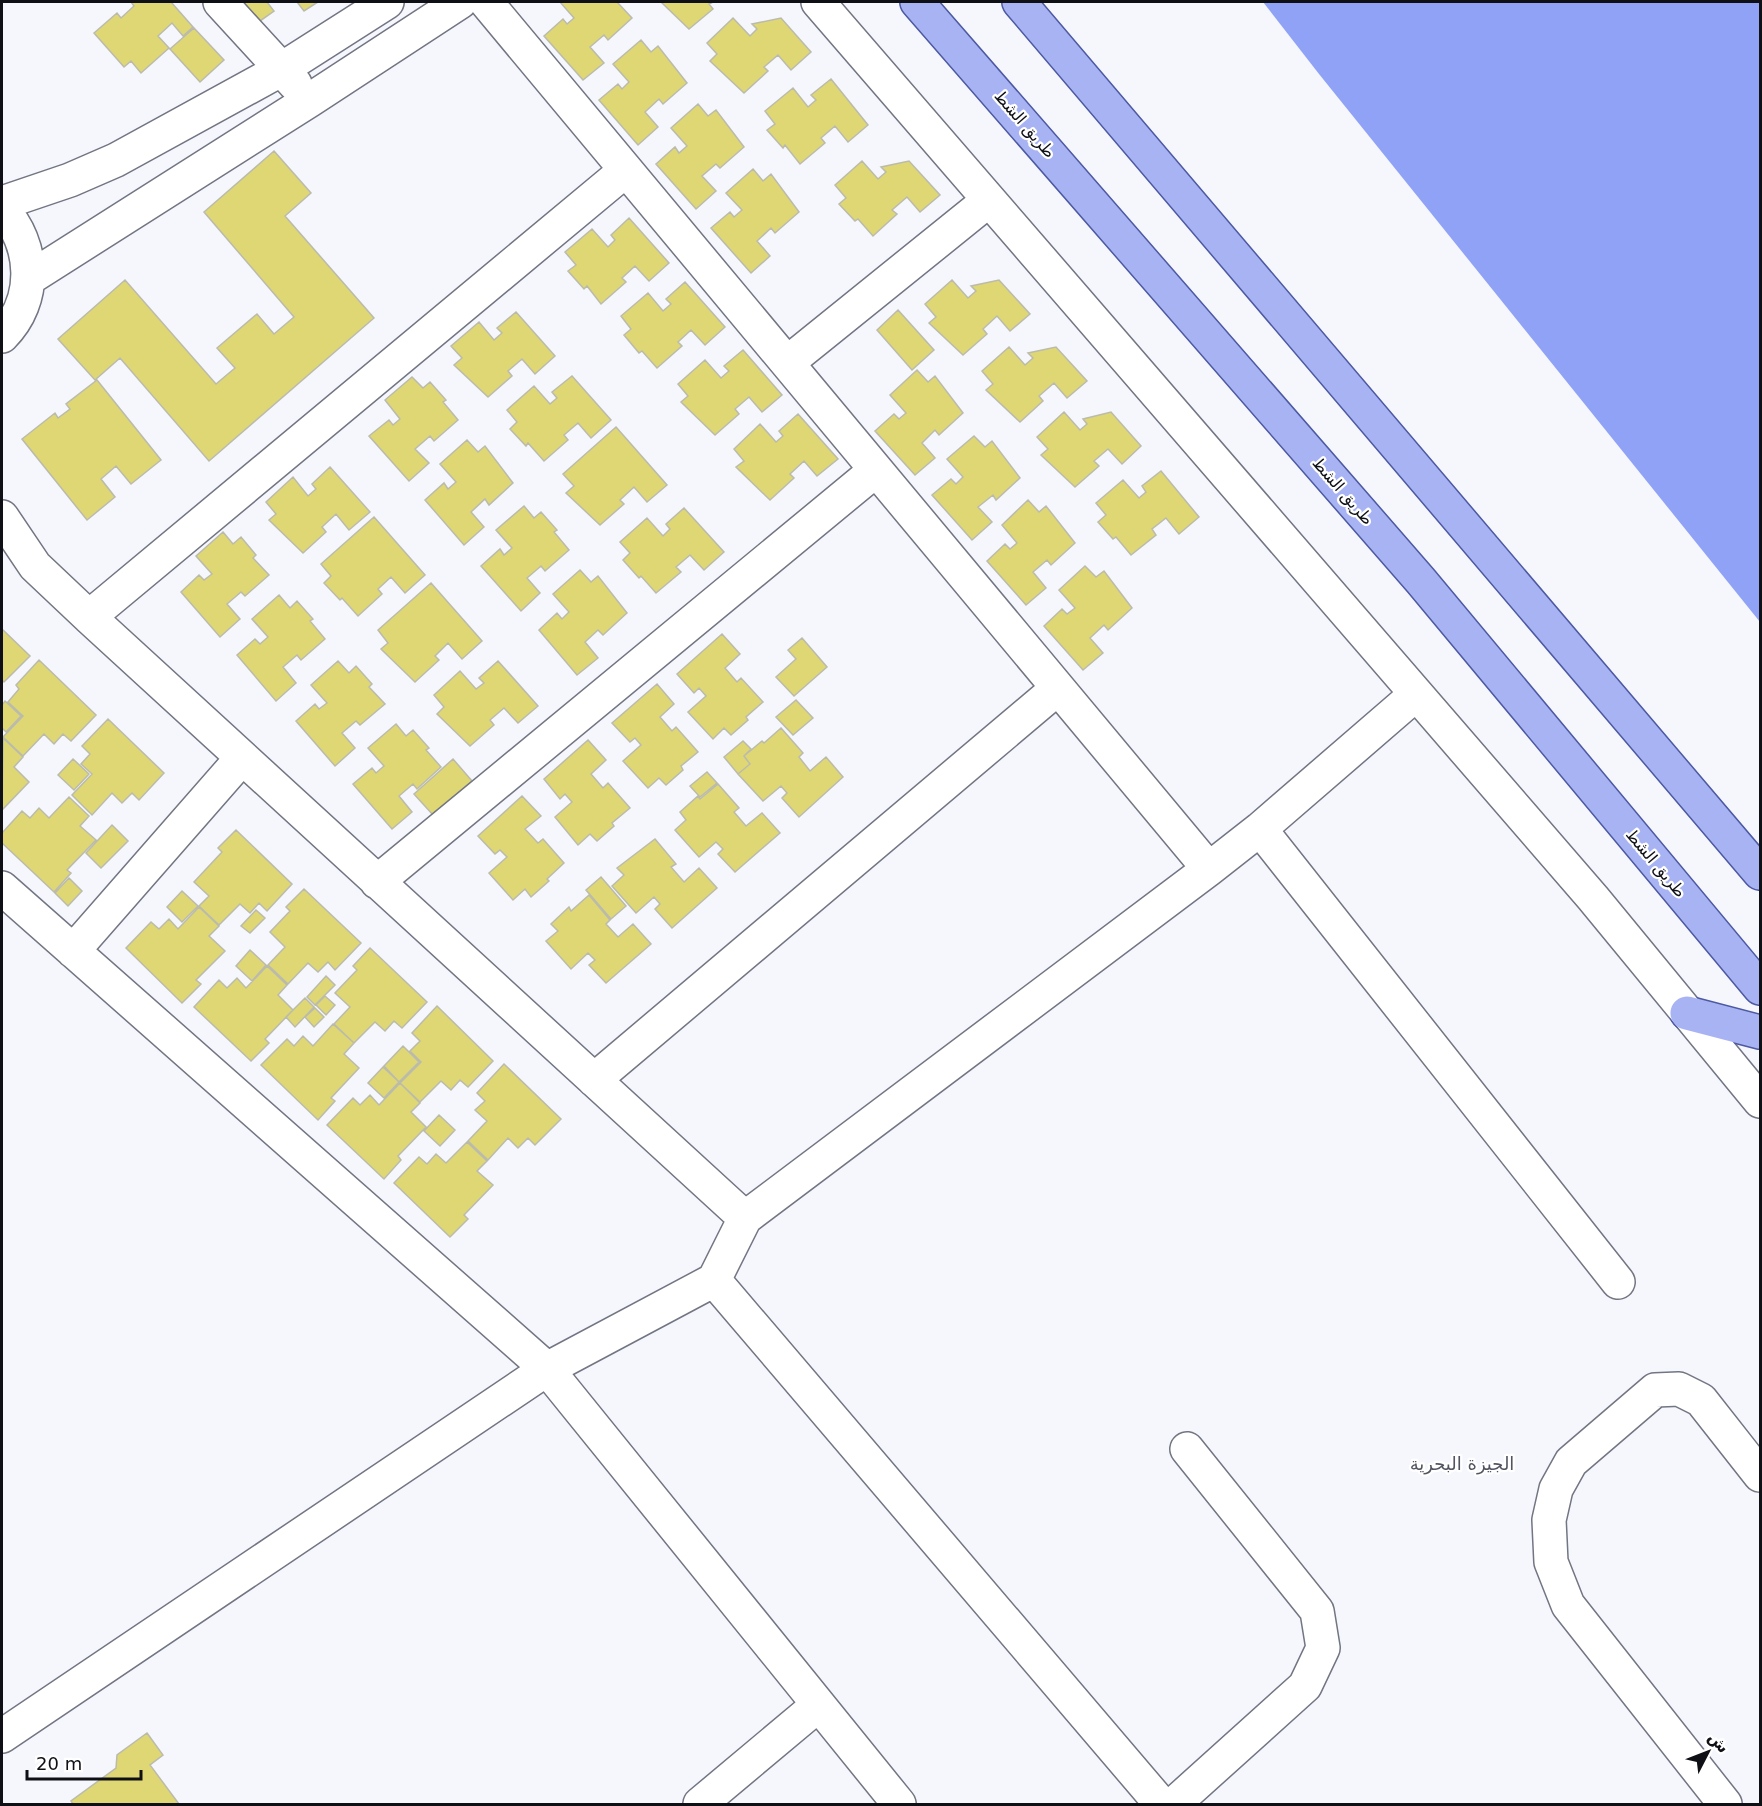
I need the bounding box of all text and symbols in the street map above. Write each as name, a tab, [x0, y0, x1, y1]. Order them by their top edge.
street label: طريق الشط	[990, 86, 1059, 162]
street label: طريق الشط	[1308, 453, 1377, 529]
street label: طريق الشط	[1621, 825, 1690, 902]
district label: الجيزة البحرية	[1410, 1453, 1514, 1475]
north arrow	[1678, 1722, 1738, 1782]
text: ش	[1704, 1728, 1733, 1757]
scale bar	[27, 1743, 141, 1781]
text: 20 m	[36, 1753, 82, 1774]

